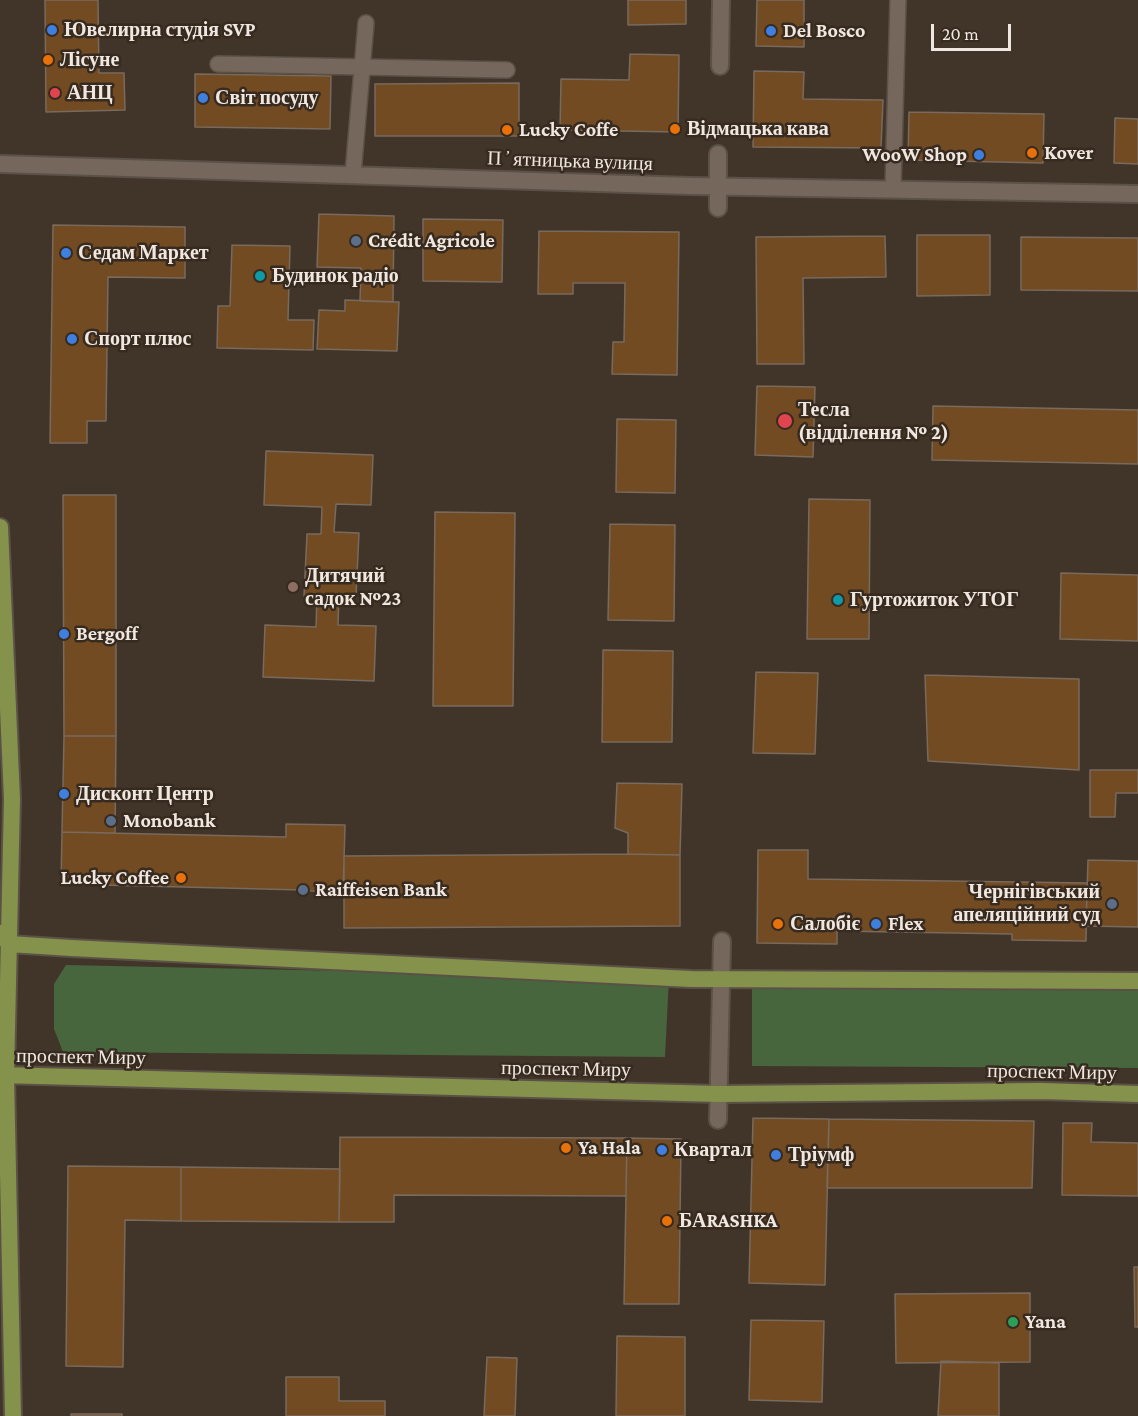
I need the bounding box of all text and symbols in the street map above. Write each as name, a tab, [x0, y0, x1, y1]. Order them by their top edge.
scale bar	[934, 12, 1014, 50]
place label: Ювелирна студія SVP	[64, 18, 256, 42]
place label: Del Bosco	[783, 19, 865, 43]
marker: Ювелирна студія SVP	[45, 23, 59, 37]
marker: Del Bosco	[764, 24, 778, 38]
text: 20 m	[942, 24, 979, 44]
place label: Лісуне	[60, 48, 119, 72]
marker: Лісуне	[41, 53, 55, 67]
place label: АНЦ	[67, 81, 113, 105]
marker: АНЦ	[48, 86, 62, 100]
place label: Світ посуду	[215, 86, 318, 110]
marker: Світ посуду	[196, 91, 210, 105]
place label: Відмацька кава	[687, 117, 829, 141]
place label: Lucky Coffe	[519, 118, 618, 142]
marker: Відмацька кава	[668, 122, 682, 136]
marker: Lucky Coffe	[500, 123, 514, 137]
place label: Kover	[1044, 141, 1093, 165]
place label: WooW Shop	[862, 143, 967, 167]
street label: Пʼятницька вулиця	[487, 146, 653, 176]
marker: Kover	[1025, 146, 1039, 160]
marker: WooW Shop	[972, 148, 986, 162]
place label: Crédit Agricole	[368, 229, 495, 253]
marker: Crédit Agricole	[349, 234, 363, 248]
place label: Седам Маркет	[78, 241, 209, 265]
marker: Седам Маркет	[59, 246, 73, 260]
place label: Будинок радіо	[272, 264, 399, 288]
marker: Будинок радіо	[253, 269, 267, 283]
place label: Спорт плюс	[84, 327, 191, 351]
marker: Спорт плюс	[65, 332, 79, 346]
place label: Тесла (відділення № 2)	[798, 398, 949, 445]
marker: Тесла (відділення № 2)	[776, 412, 794, 430]
place label: Дитячий садок №23	[305, 564, 401, 611]
marker: Дитячий садок №23	[286, 580, 300, 594]
place label: Гуртожиток УТОГ	[850, 588, 1019, 612]
marker: Гуртожиток УТОГ	[831, 593, 845, 607]
place label: Bergoff	[76, 622, 138, 646]
marker: Bergoff	[57, 627, 71, 641]
place label: Дисконт Центр	[76, 782, 214, 806]
marker: Дисконт Центр	[57, 787, 71, 801]
place label: Monobank	[123, 809, 216, 833]
marker: Monobank	[104, 814, 118, 828]
place label: Lucky Coffee	[61, 866, 169, 890]
marker: Lucky Coffee	[174, 871, 188, 885]
place label: Raiffeisen Bank	[315, 878, 447, 902]
place label: Чернігівський апеляційний суд	[953, 880, 1100, 927]
marker: Raiffeisen Bank	[296, 883, 310, 897]
marker: Чернігівський апеляційний суд	[1105, 897, 1119, 911]
place label: Салобіє	[790, 912, 860, 936]
place label: Flex	[888, 912, 923, 936]
marker: Салобіє	[771, 917, 785, 931]
marker: Flex	[869, 917, 883, 931]
street label: проспект Миру	[16, 1044, 146, 1070]
street label: проспект Миру	[501, 1056, 631, 1082]
street label: проспект Миру	[987, 1059, 1117, 1085]
place label: Ya Hala	[578, 1136, 641, 1160]
place label: Квартал	[674, 1138, 752, 1162]
marker: Ya Hala	[559, 1141, 573, 1155]
marker: Квартал	[655, 1143, 669, 1157]
place label: Тріумф	[788, 1143, 854, 1167]
marker: Тріумф	[769, 1148, 783, 1162]
place label: БАRASHKA	[679, 1209, 777, 1233]
marker: БАRASHKA	[660, 1214, 674, 1228]
place label: Yana	[1025, 1310, 1066, 1334]
marker: Yana	[1006, 1315, 1020, 1329]

